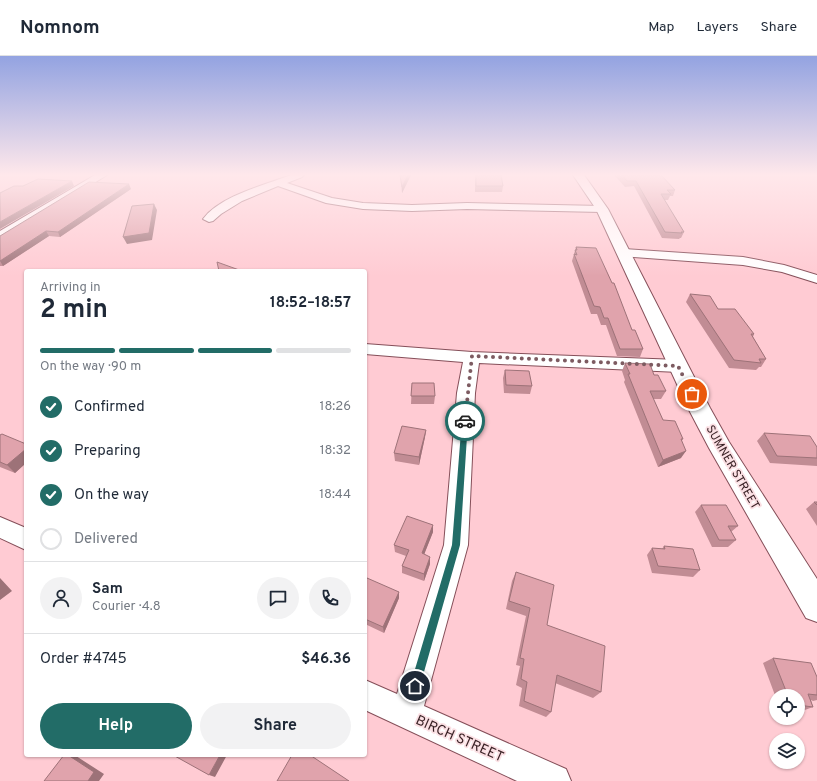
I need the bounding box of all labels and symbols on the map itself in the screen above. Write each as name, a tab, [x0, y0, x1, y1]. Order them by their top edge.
pin	[675, 377, 709, 411]
courier	[445, 401, 485, 441]
street label: SUMNER STREET	[702, 423, 763, 512]
pin	[398, 669, 432, 703]
street label: BIRCH STREET	[413, 712, 506, 766]

